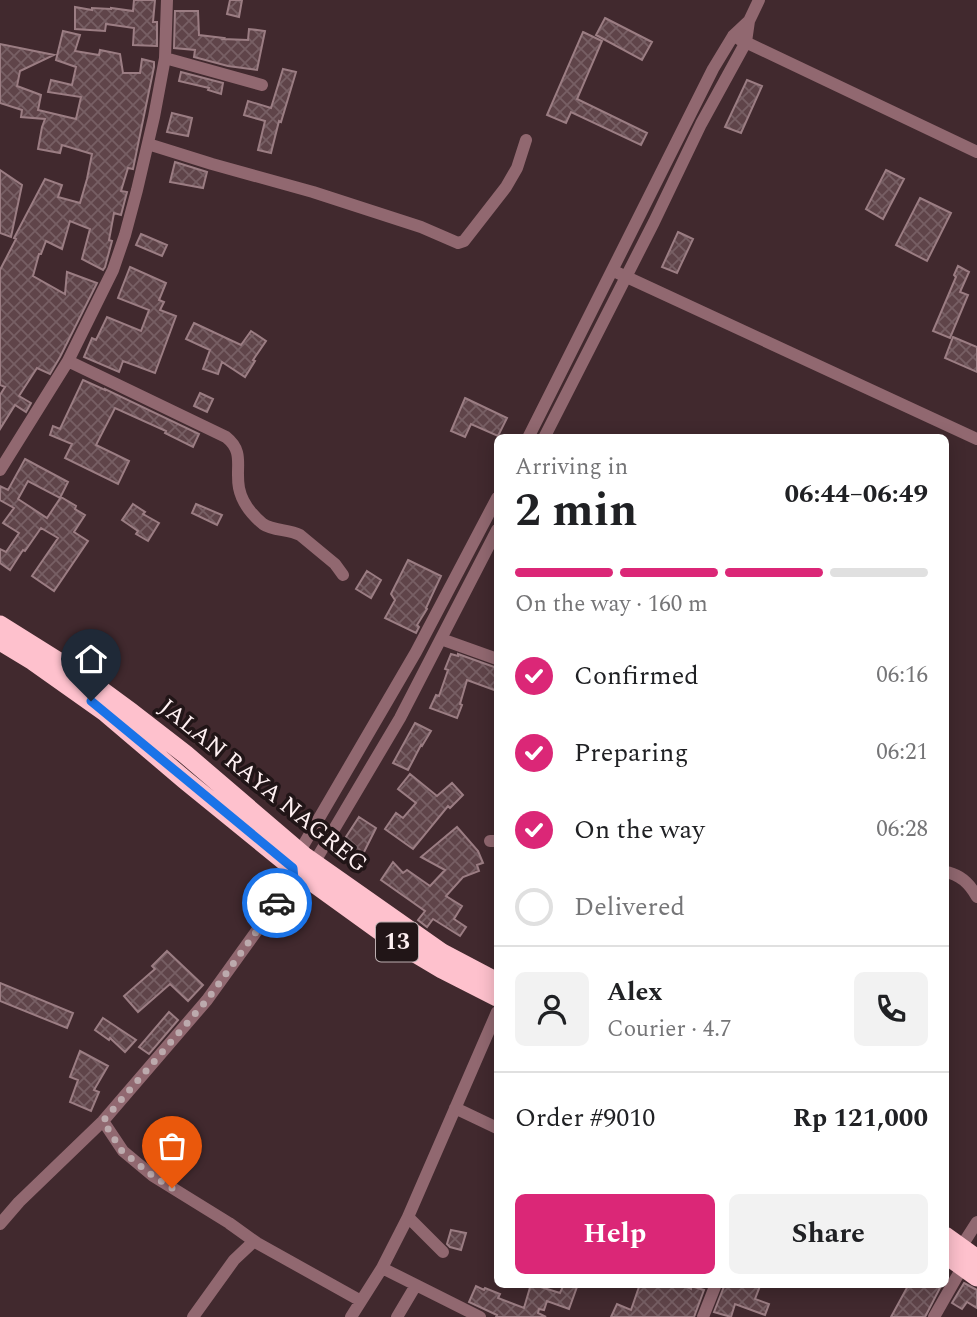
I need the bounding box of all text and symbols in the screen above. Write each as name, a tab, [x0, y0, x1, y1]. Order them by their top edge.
text: Arriving in	[515, 450, 628, 485]
text: 06:44–06:49	[784, 474, 928, 514]
text: 2 min	[515, 476, 637, 546]
text: On the way · 160 m	[515, 587, 708, 622]
pin	[61, 629, 121, 701]
icon: home	[72, 640, 110, 678]
text: Confirmed	[574, 656, 699, 696]
icon: check	[515, 657, 553, 695]
text: 06:16	[876, 658, 928, 693]
street label: JALAN RAYA NAGREG	[151, 690, 375, 882]
text: Preparing	[574, 733, 688, 773]
icon: check	[515, 734, 553, 772]
text: 06:21	[876, 735, 928, 770]
text: On the way	[574, 810, 705, 850]
icon: check	[515, 811, 553, 849]
text: 06:28	[876, 812, 928, 847]
courier	[242, 868, 312, 938]
icon: car	[258, 884, 296, 922]
text: Delivered	[574, 887, 685, 927]
road number: 13	[376, 923, 418, 962]
button: person	[515, 972, 589, 1046]
text: Alex	[607, 972, 662, 1012]
button: phone	[854, 972, 928, 1046]
text: Courier · 4.7	[607, 1012, 732, 1047]
text: Order #9010	[515, 1098, 655, 1138]
text: Rp 121,000	[793, 1098, 928, 1138]
pin	[142, 1116, 202, 1188]
icon: bag	[153, 1127, 191, 1165]
button: Help	[515, 1194, 715, 1274]
button: Share	[729, 1194, 928, 1274]

